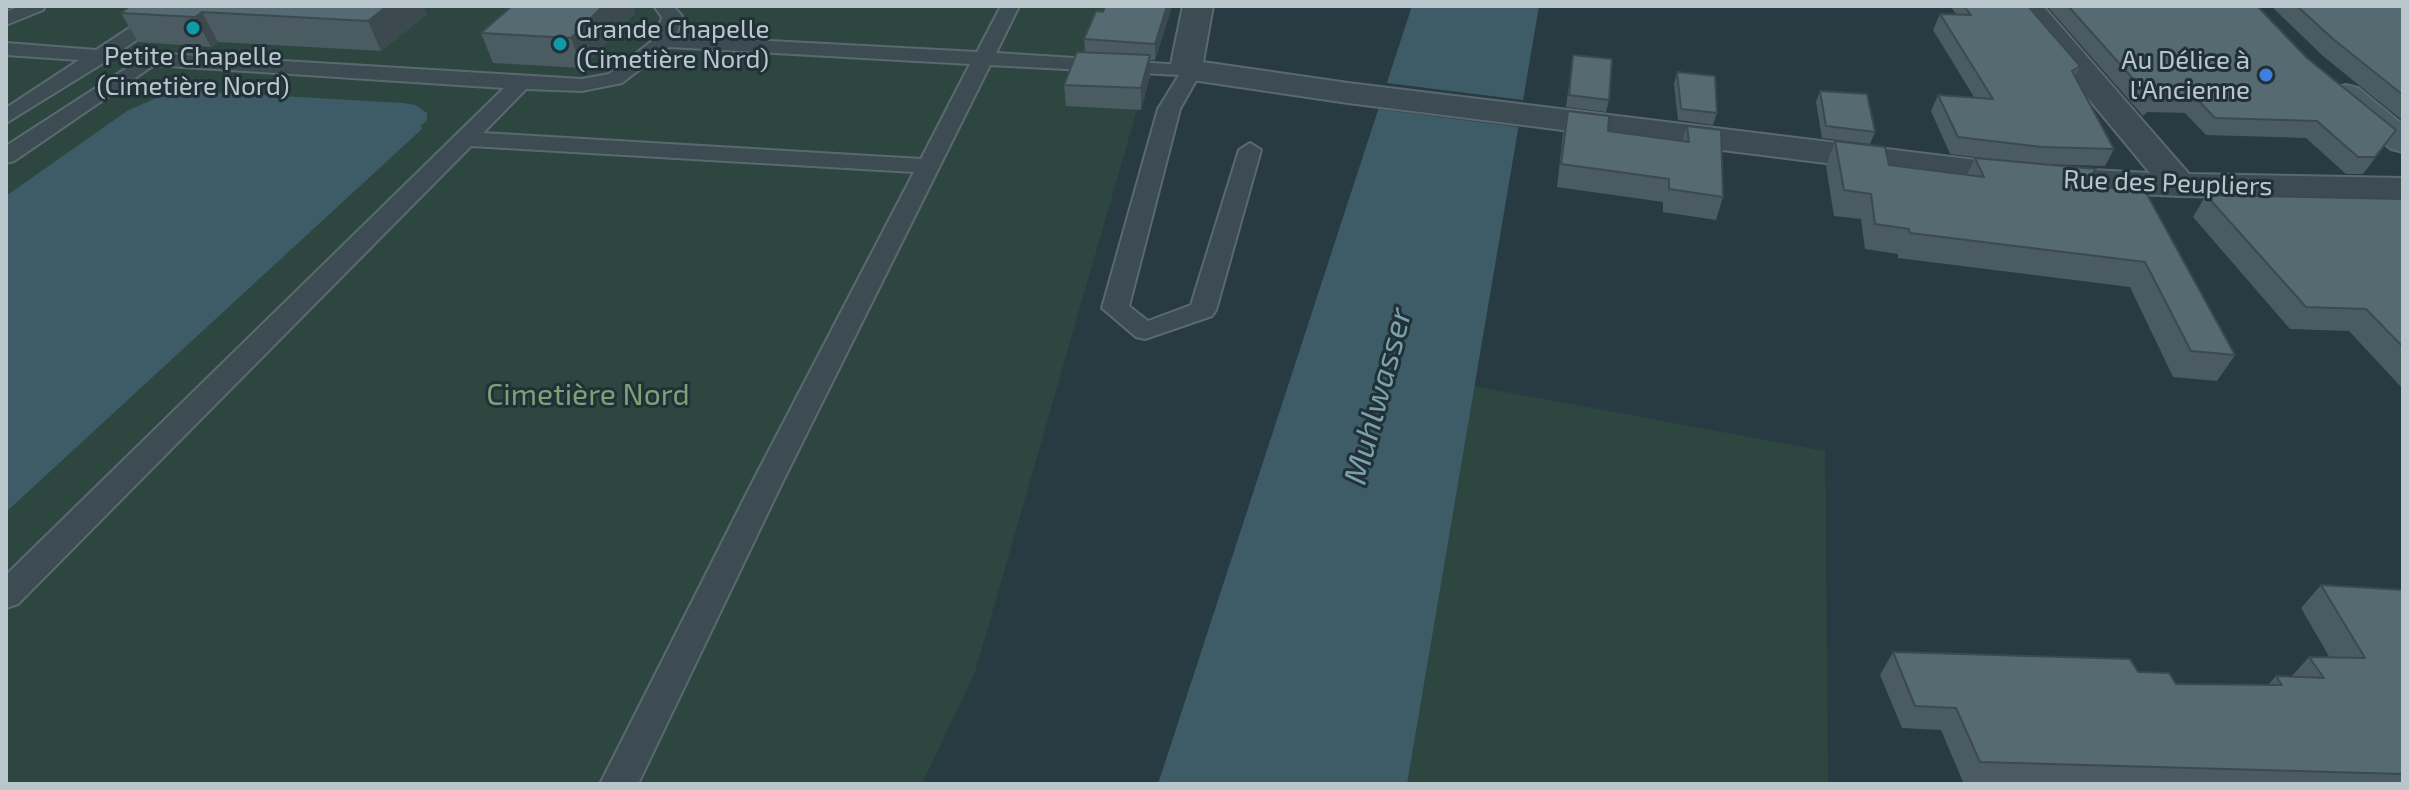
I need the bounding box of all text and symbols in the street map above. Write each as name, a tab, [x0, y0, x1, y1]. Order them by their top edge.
place label: Grande Chapelle (Cimetière Nord)	[576, 13, 769, 74]
marker: Petite Chapelle (Cimetière Nord)	[184, 19, 202, 37]
marker: Grande Chapelle (Cimetière Nord)	[551, 35, 569, 53]
place label: Petite Chapelle (Cimetière Nord)	[96, 40, 290, 102]
place label: Au Délice à l'Ancienne	[2121, 44, 2250, 106]
marker: Au Délice à l'Ancienne	[2257, 66, 2275, 84]
street label: Rue des Peupliers	[2063, 164, 2273, 202]
water label: Muhlwasser	[1336, 303, 1420, 489]
park label: Cimetière Nord	[486, 377, 690, 413]

